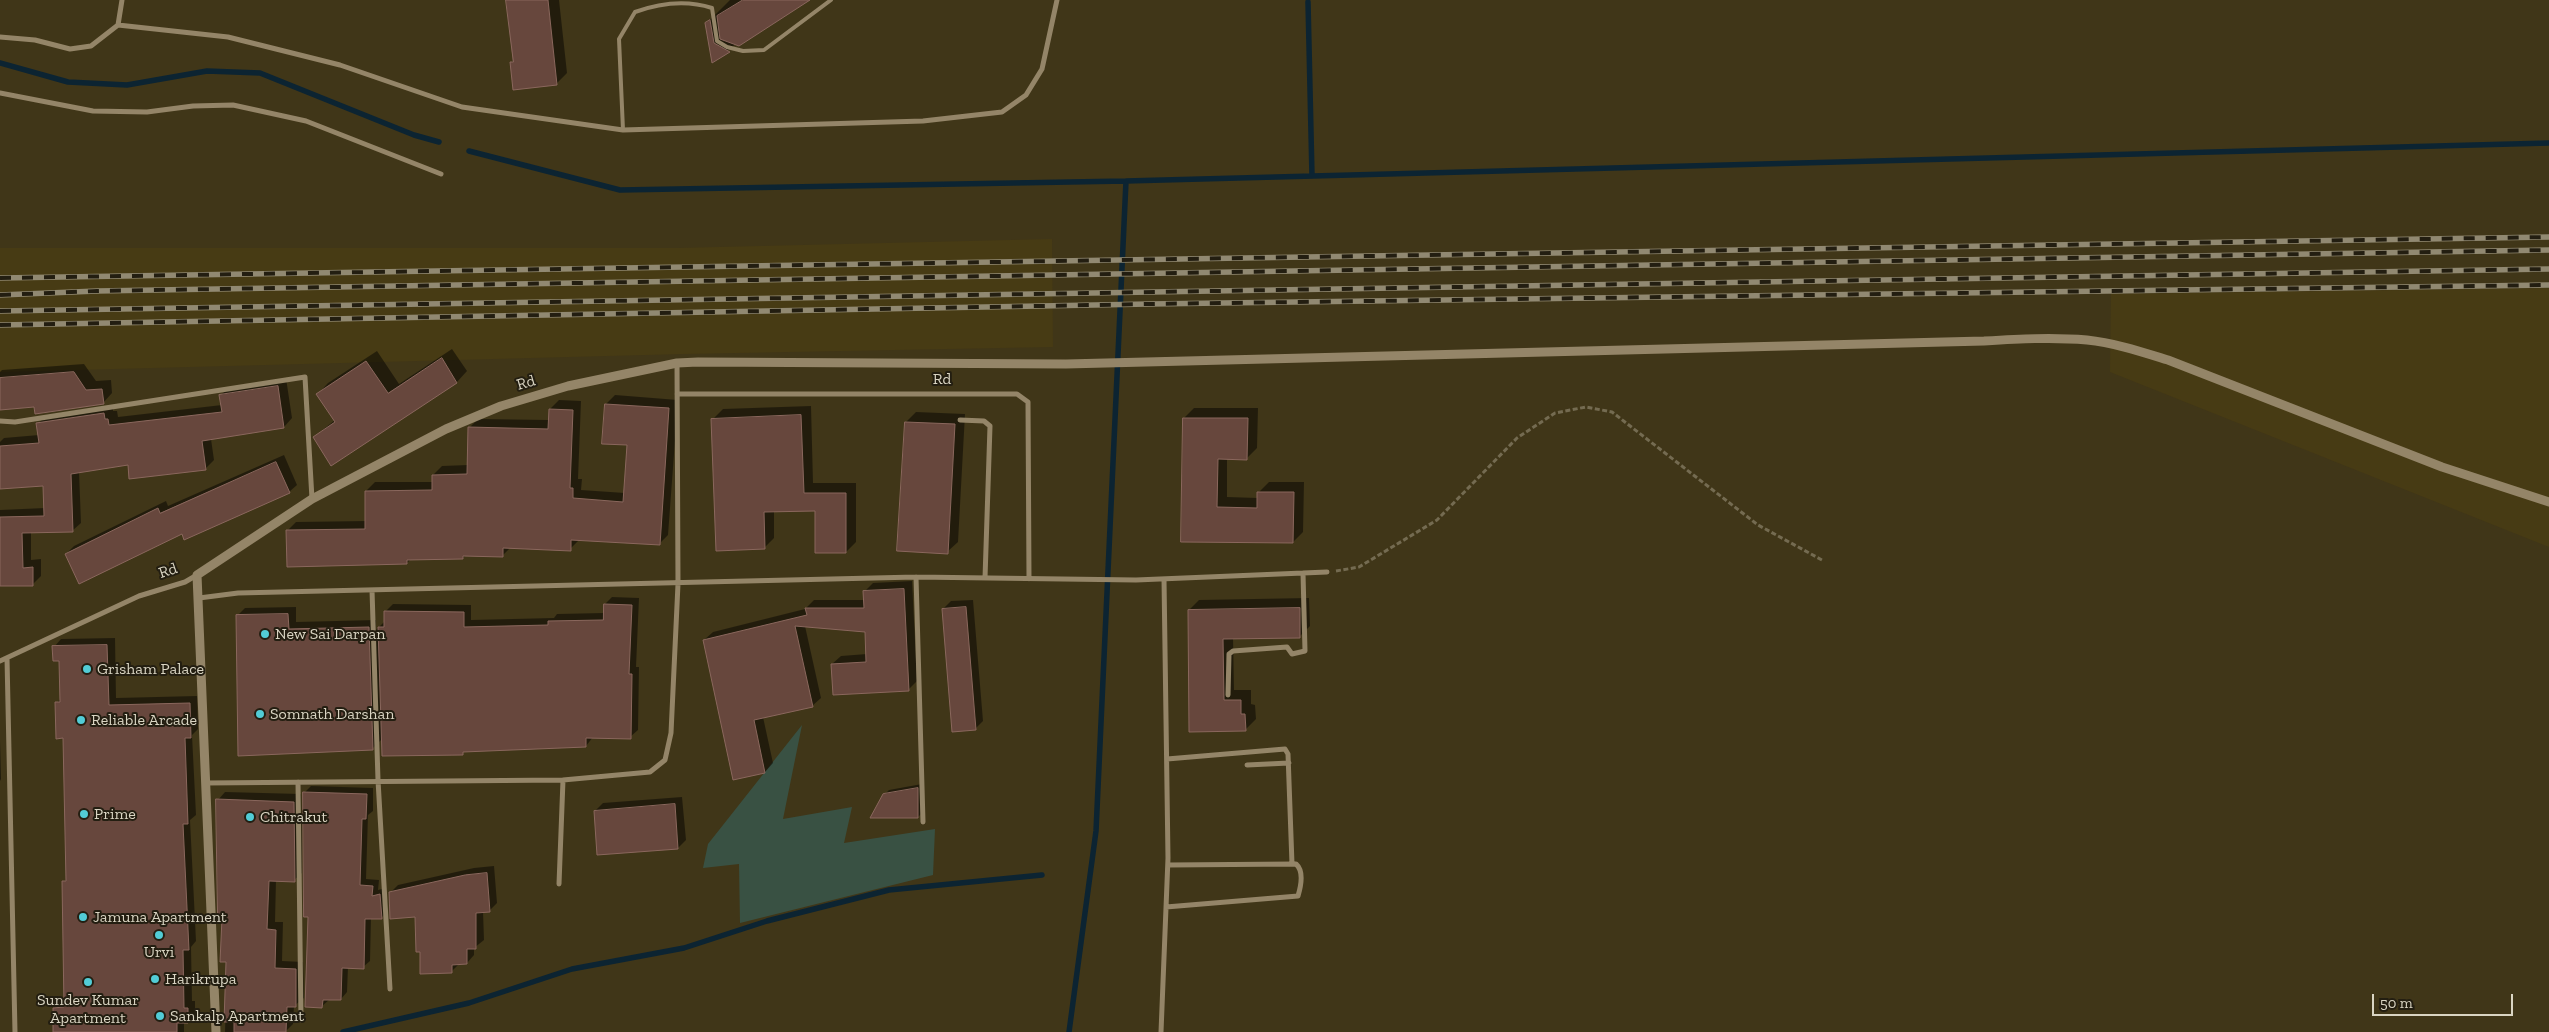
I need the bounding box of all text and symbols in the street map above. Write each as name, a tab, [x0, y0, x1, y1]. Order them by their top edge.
street label: Rd	[933, 369, 951, 389]
street label: Rd	[514, 371, 538, 395]
street label: Rd	[156, 559, 180, 583]
place label: New Sai Darpan	[275, 624, 385, 644]
marker: New Sai Darpan	[259, 628, 271, 640]
place label: Grisham Palace	[97, 659, 204, 679]
marker: Grisham Palace	[81, 663, 93, 675]
place label: Somnath Darshan	[270, 704, 394, 724]
marker: Somnath Darshan	[254, 708, 266, 720]
place label: Reliable Arcade	[91, 710, 197, 730]
marker: Reliable Arcade	[75, 714, 87, 726]
place label: Prime	[94, 804, 136, 824]
place label: Chitrakut	[260, 807, 327, 827]
marker: Prime	[78, 808, 90, 820]
marker: Chitrakut	[244, 811, 256, 823]
place label: Jamuna Apartment	[93, 907, 227, 927]
marker: Jamuna Apartment	[77, 911, 89, 923]
marker: Urvi	[153, 929, 165, 941]
place label: Urvi	[144, 942, 174, 962]
place label: Harikrupa	[165, 969, 236, 989]
marker: Harikrupa	[149, 973, 161, 985]
marker: Sundev Kumar Apartment	[82, 976, 94, 988]
scale bar	[2374, 984, 2515, 1016]
place label: Sundev Kumar Apartment	[37, 990, 139, 1028]
text: 50 m	[2380, 994, 2413, 1012]
place label: Sankalp Apartment	[170, 1006, 304, 1026]
marker: Sankalp Apartment	[154, 1010, 166, 1022]

